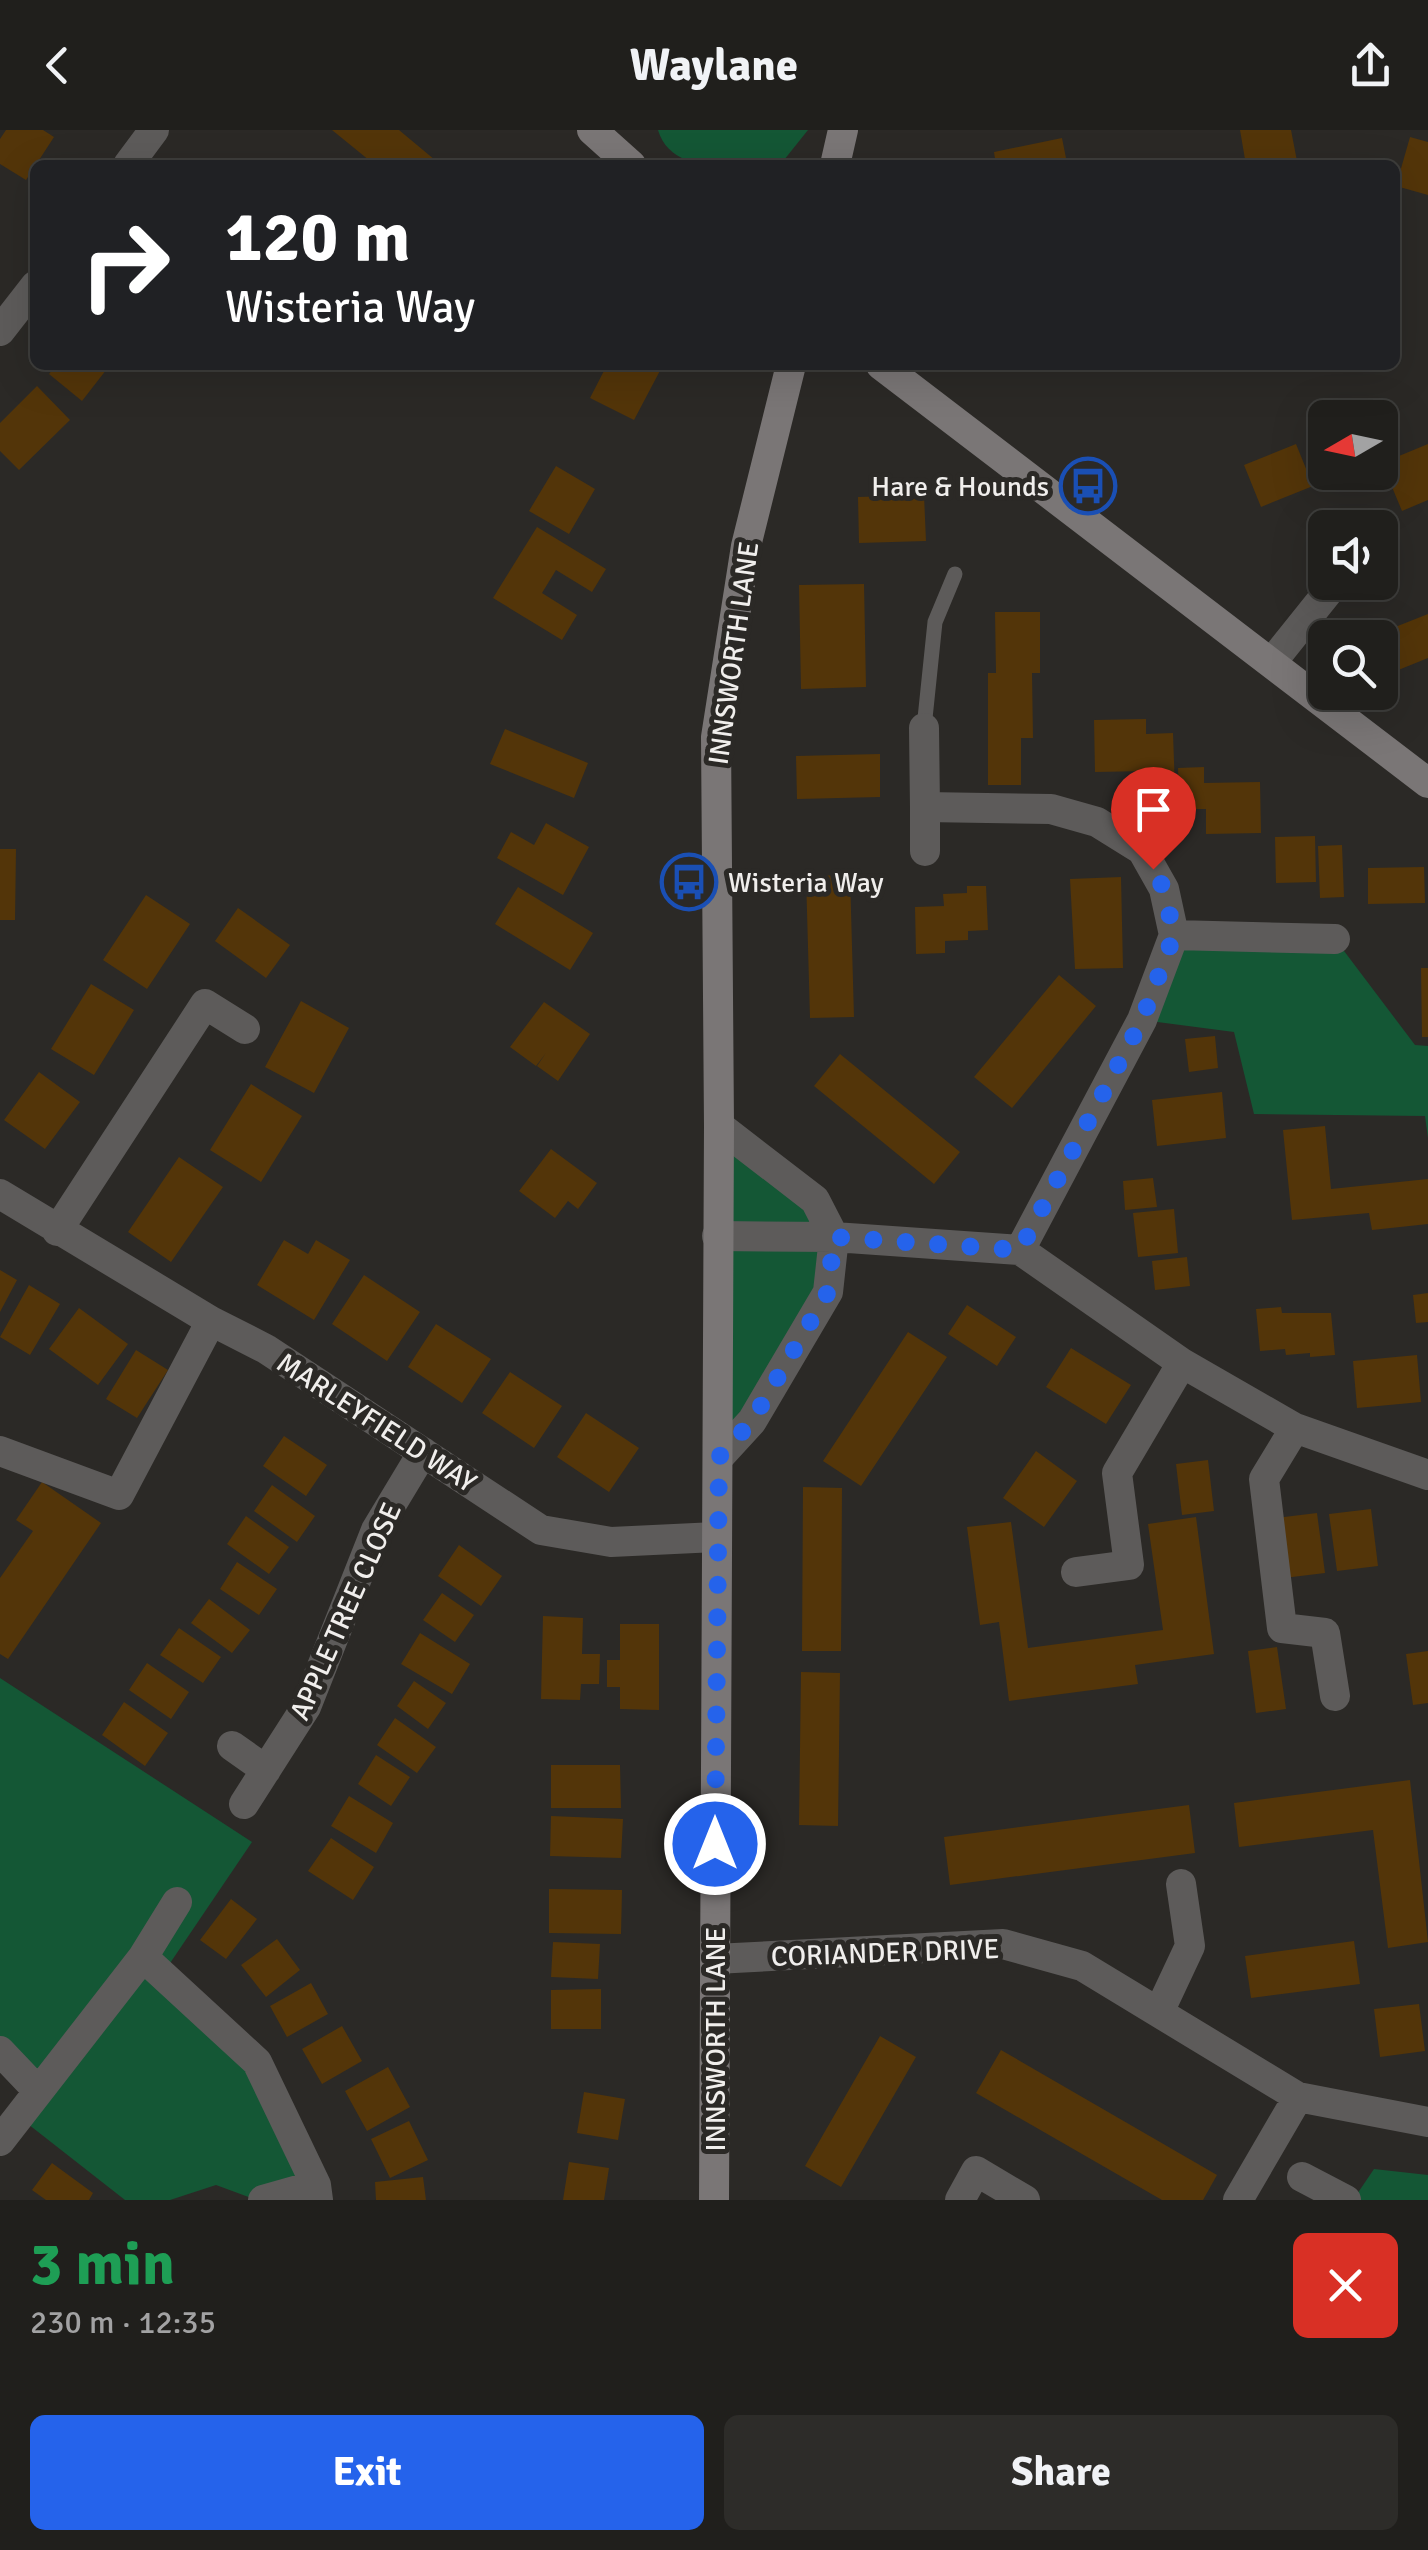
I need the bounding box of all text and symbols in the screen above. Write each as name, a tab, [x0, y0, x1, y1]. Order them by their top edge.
icon: back	[30, 38, 85, 93]
text: Waylane	[630, 38, 798, 93]
icon: share	[1343, 38, 1398, 93]
text: 120 m	[225, 194, 410, 280]
icon: right	[60, 200, 190, 330]
text: Wisteria Way	[225, 280, 475, 335]
north arrow	[1308, 400, 1398, 490]
map controls	[1308, 400, 1398, 710]
bus stop icon: Hare & Hounds	[1058, 456, 1118, 516]
place label: Hare & Hounds	[871, 470, 1049, 504]
button: sound	[1308, 510, 1398, 600]
street label: INNSWORTH LANE	[702, 539, 766, 767]
button: search	[1308, 620, 1398, 710]
pin	[1111, 767, 1196, 870]
icon: arrive	[1126, 782, 1181, 837]
bus stop icon: Wisteria Way	[659, 852, 719, 912]
place label: Wisteria Way	[728, 866, 884, 900]
street label: MARLEYFIELD WAY	[270, 1346, 483, 1500]
street label: APPLE TREE CLOSE	[283, 1497, 409, 1725]
position arrow	[663, 1792, 767, 1896]
street label: INNSWORTH LANE	[699, 1927, 733, 2151]
street label: CORIANDER DRIVE	[770, 1932, 1000, 1974]
text: 3 min	[30, 2228, 175, 2302]
button: close	[1293, 2233, 1398, 2338]
text: 230 m · 12:35	[30, 2303, 216, 2342]
button: Exit	[30, 2415, 704, 2530]
button: Share	[724, 2415, 1398, 2530]

